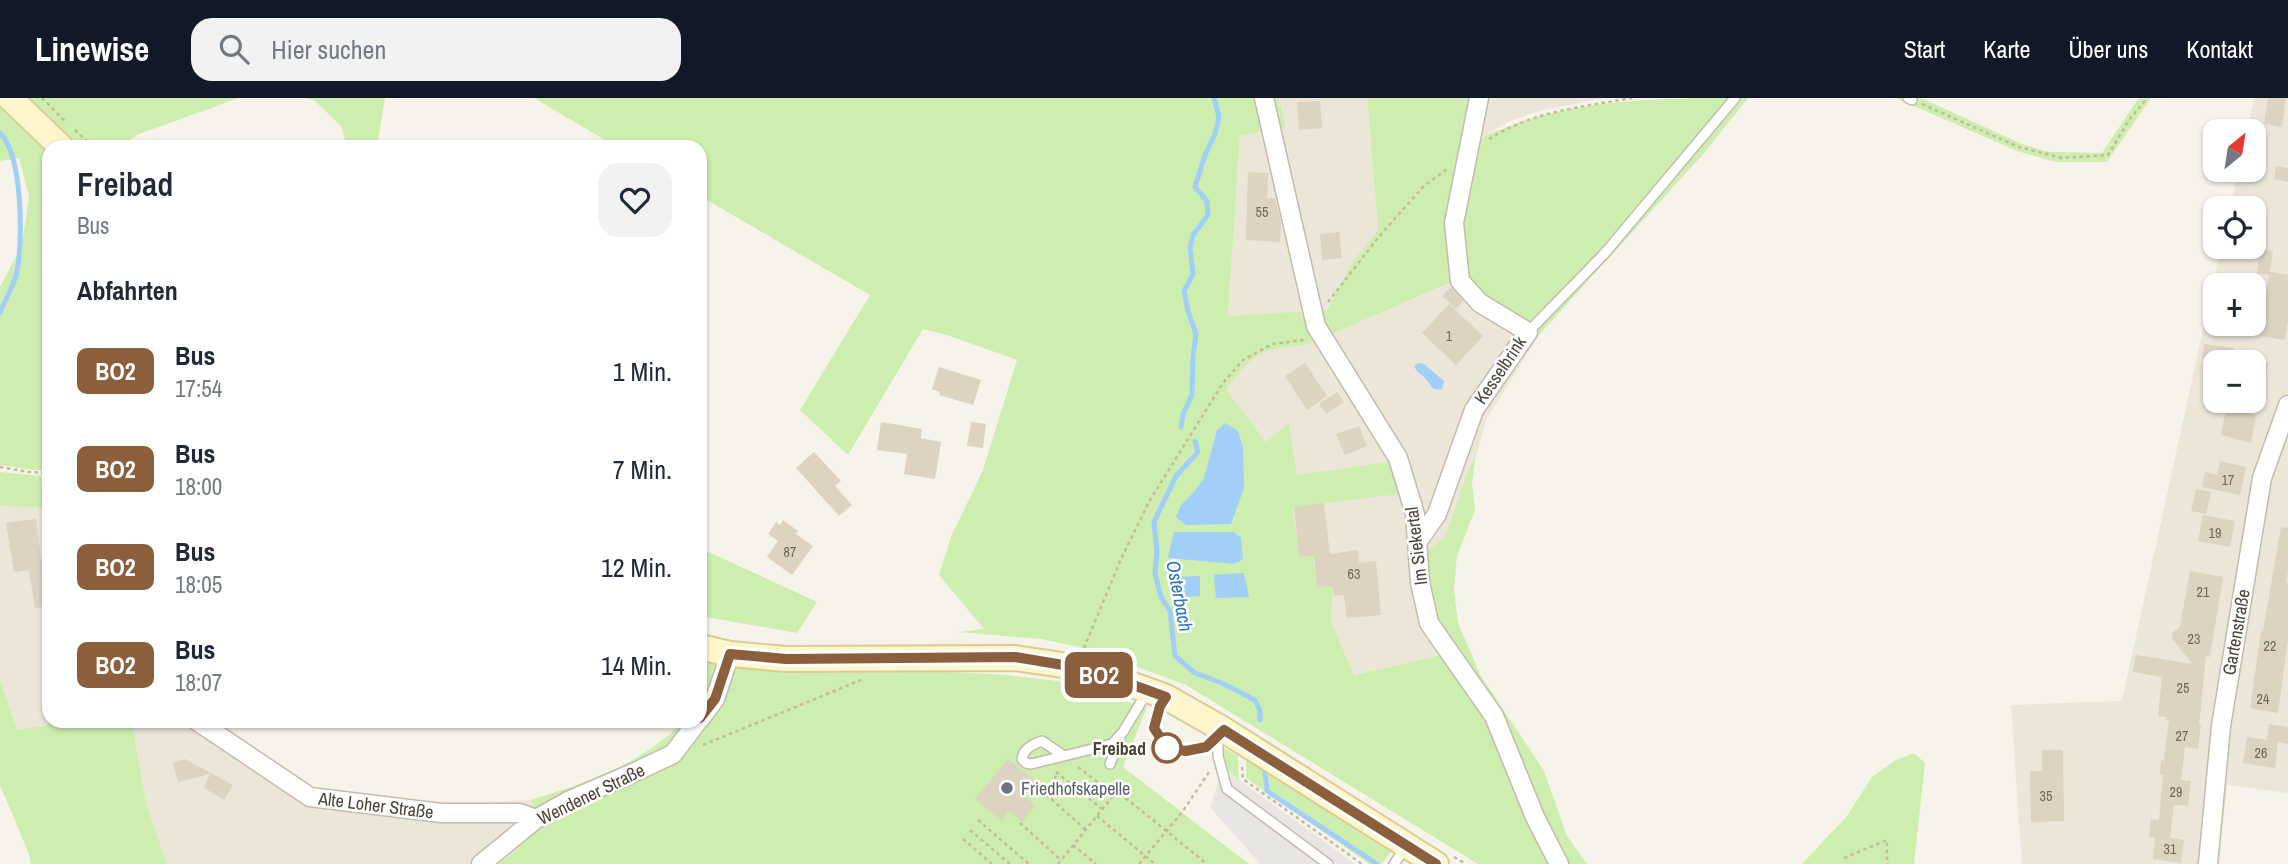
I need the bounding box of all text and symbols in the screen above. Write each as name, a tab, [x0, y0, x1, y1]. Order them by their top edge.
search box	[191, 18, 681, 81]
text: Linewise	[35, 27, 149, 71]
icon: search	[215, 30, 253, 68]
text: Hier suchen	[271, 32, 386, 67]
text: Start	[1904, 33, 1945, 65]
text: Karte	[1983, 33, 2030, 65]
text: Über uns	[2068, 33, 2148, 65]
text: Kontakt	[2186, 33, 2253, 65]
north arrow	[2203, 119, 2266, 182]
map controls	[2203, 119, 2266, 413]
text: Freibad	[77, 162, 173, 206]
button: heart	[598, 163, 672, 237]
button: locate	[2203, 196, 2266, 259]
house number: 55	[1256, 203, 1268, 221]
text: Bus	[77, 210, 110, 241]
text: Abfahrten	[77, 273, 178, 308]
button: +	[2203, 273, 2266, 336]
house number: 1	[1446, 327, 1453, 345]
street label: Kesselbrink	[1468, 331, 1532, 409]
text: Bus	[175, 338, 215, 373]
button: −	[2203, 350, 2266, 413]
text: 1 Min.	[613, 354, 672, 389]
text: BO2	[95, 355, 136, 387]
text: 17:54	[175, 373, 222, 404]
text: Bus	[175, 436, 215, 471]
text: 7 Min.	[613, 452, 672, 487]
text: BO2	[95, 453, 136, 485]
text: 18:00	[175, 471, 222, 502]
house number: 17	[2222, 471, 2234, 489]
street label: Im Siekertal	[1399, 505, 1433, 587]
house number: 19	[2209, 524, 2221, 542]
text: Bus	[175, 534, 215, 569]
house number: 87	[784, 543, 796, 561]
text: 12 Min.	[601, 550, 672, 585]
text: BO2	[95, 551, 136, 583]
water label: Osterbach	[1160, 558, 1200, 634]
house number: 63	[1348, 565, 1360, 583]
text: 18:05	[175, 569, 222, 600]
house number: 21	[2197, 583, 2210, 601]
street label: Gartenstraße	[2216, 587, 2256, 677]
house number: 23	[2188, 630, 2200, 648]
text: Bus	[175, 632, 215, 667]
house number: 22	[2264, 637, 2276, 655]
text: 14 Min.	[601, 648, 672, 683]
text: BO2	[95, 649, 136, 681]
line badge: BO2	[1059, 652, 1139, 698]
text: BO2	[1079, 659, 1119, 691]
text: 18:07	[175, 667, 222, 698]
house number: 25	[2177, 679, 2189, 697]
house number: 24	[2257, 690, 2270, 708]
house number: 27	[2176, 727, 2188, 745]
marker: Freibad	[1152, 733, 1182, 763]
place label: Freibad	[1093, 736, 1146, 761]
house number: 26	[2255, 744, 2267, 762]
street label: Wendener Straße	[533, 757, 649, 831]
place label: Friedhofskapelle	[1021, 776, 1130, 801]
marker: Friedhofskapelle	[999, 780, 1015, 796]
house number: 29	[2170, 783, 2182, 801]
street label: Alte Loher Straße	[316, 785, 435, 824]
house number: 35	[2040, 787, 2052, 805]
house number: 31	[2164, 840, 2177, 858]

